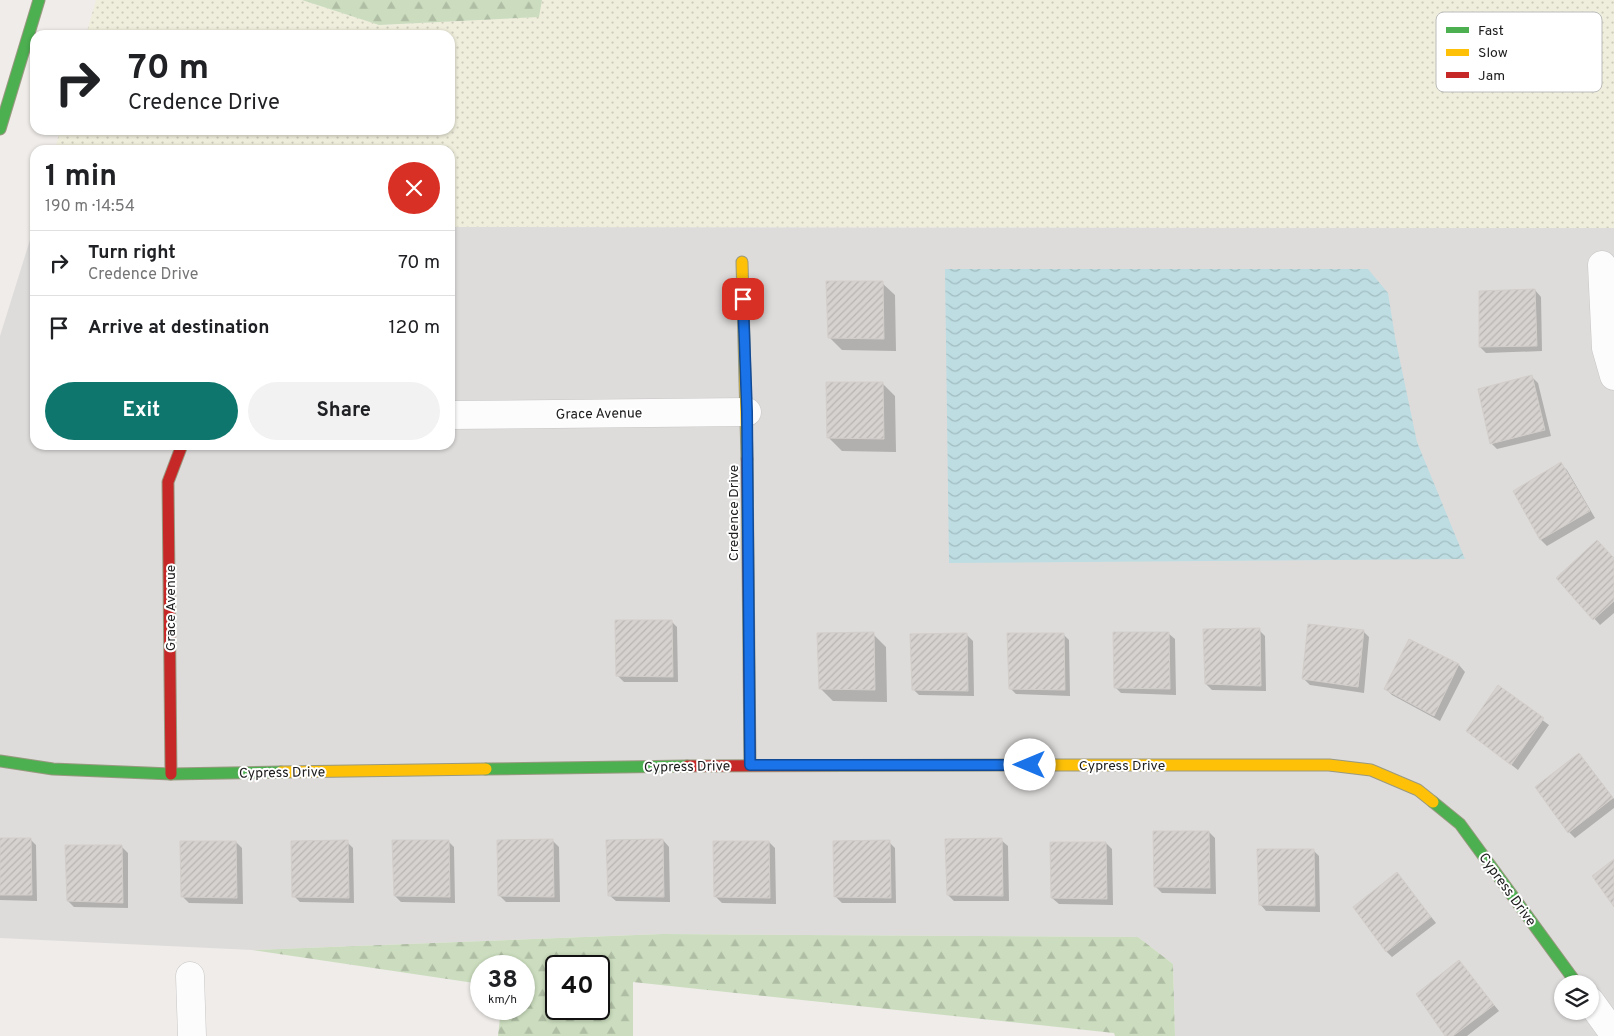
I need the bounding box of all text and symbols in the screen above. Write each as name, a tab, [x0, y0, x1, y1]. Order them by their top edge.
legend	[1436, 12, 1602, 92]
text: Fast	[1478, 23, 1504, 40]
text: Slow	[1478, 45, 1508, 62]
text: 70 m	[128, 47, 209, 91]
icon: right	[45, 50, 110, 115]
text: Jam	[1478, 68, 1505, 85]
text: Credence Drive	[128, 90, 280, 117]
text: 1 min	[45, 159, 117, 196]
button: close	[388, 162, 440, 214]
text: 190 m · 14:54	[45, 197, 135, 217]
text: Turn right	[88, 241, 176, 265]
icon: right	[45, 249, 73, 277]
text: 70 m	[398, 251, 440, 275]
text: Credence Drive	[88, 265, 198, 285]
pin	[722, 278, 764, 320]
icon: arrive	[729, 285, 757, 313]
icon: arrive	[45, 314, 73, 342]
text: Arrive at destination	[88, 316, 269, 340]
text: 120 m	[389, 316, 440, 340]
button: Exit	[45, 382, 238, 440]
button: Share	[248, 382, 440, 440]
street label: Grace Avenue	[556, 405, 642, 424]
street label: Credence Drive	[726, 465, 743, 561]
street label: Grace Avenue	[163, 565, 180, 651]
position arrow	[1003, 738, 1055, 790]
street label: Cypress Drive	[644, 758, 730, 777]
street label: Cypress Drive	[1079, 758, 1165, 775]
street label: Cypress Drive	[239, 764, 325, 783]
street label: Cypress Drive	[1475, 850, 1539, 930]
speed limit sign: 40	[545, 955, 610, 1020]
text: 38	[487, 965, 518, 997]
map controls	[1554, 975, 1599, 1020]
button: layers	[1554, 975, 1599, 1020]
text: km/h	[488, 992, 517, 1008]

